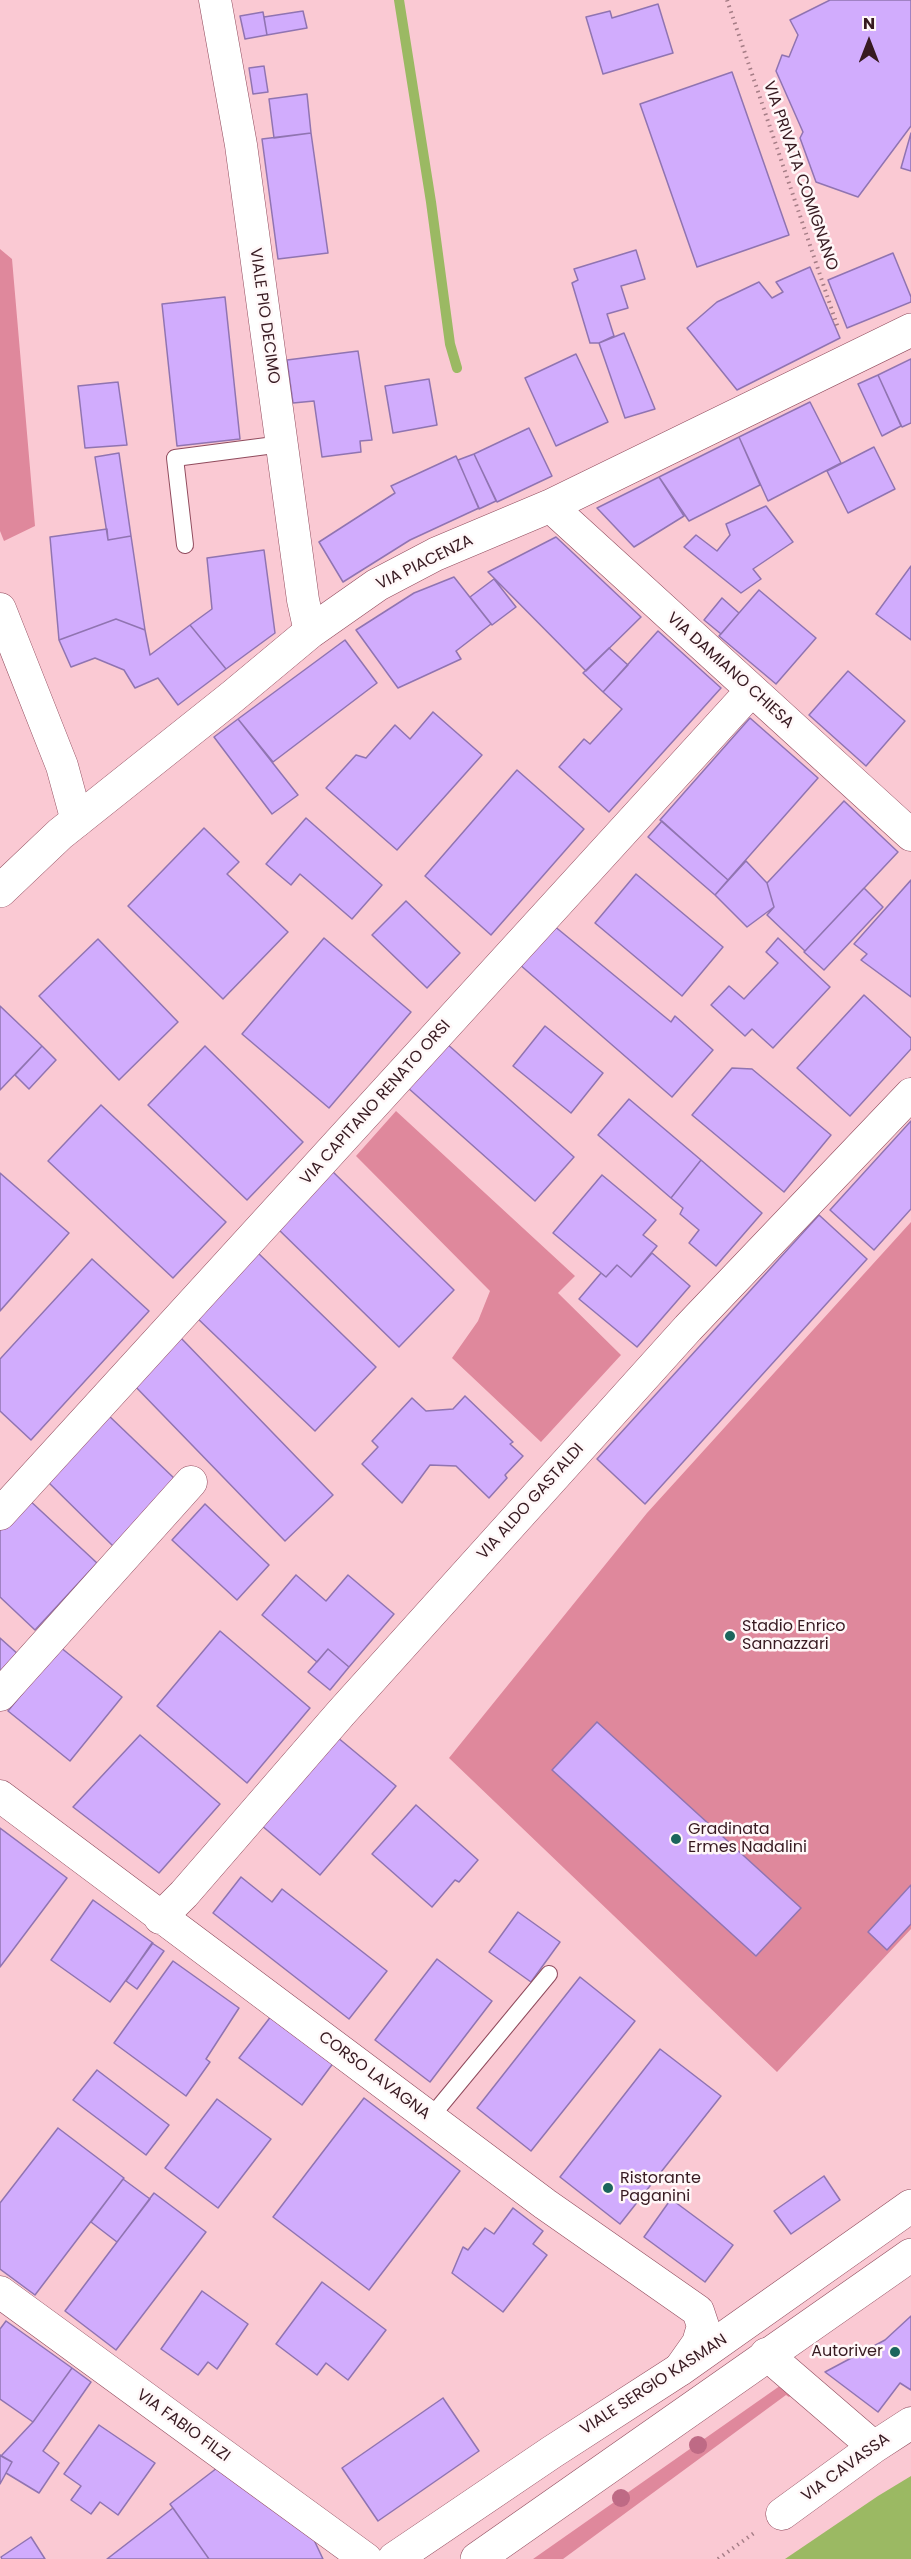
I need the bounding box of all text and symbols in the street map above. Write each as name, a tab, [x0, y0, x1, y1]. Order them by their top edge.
north arrow	[839, 12, 899, 72]
text: N	[863, 12, 875, 35]
street label: VIA PRIVATA COMIGNANO	[759, 79, 841, 273]
street label: VIALE PIO DECIMO	[245, 247, 283, 385]
street label: VIA PIACENZA	[374, 531, 476, 595]
street label: VIA DAMIANO CHIESA	[663, 609, 797, 733]
street label: VIA CAPITANO RENATO ORSI	[297, 1017, 455, 1189]
street label: VIA ALDO GASTALDI	[474, 1440, 588, 1564]
place label: Stadio Enrico Sannazzari	[742, 1617, 846, 1655]
marker: Stadio Enrico Sannazzari	[723, 1629, 737, 1643]
place label: Gradinata Ermes Nadalini	[688, 1820, 807, 1858]
marker: Gradinata Ermes Nadalini	[669, 1832, 683, 1846]
street label: CORSO LAVAGNA	[314, 2028, 434, 2124]
place label: Ristorante Paganini	[620, 2169, 701, 2207]
marker: Ristorante Paganini	[601, 2181, 615, 2195]
street label: VIALE SERGIO KASMAN	[577, 2330, 731, 2440]
place label: Autoriver	[811, 2342, 883, 2362]
marker: Autoriver	[888, 2345, 902, 2359]
street label: VIA FABIO FILZI	[133, 2386, 233, 2466]
street label: VIA CAVASSA	[798, 2430, 894, 2506]

